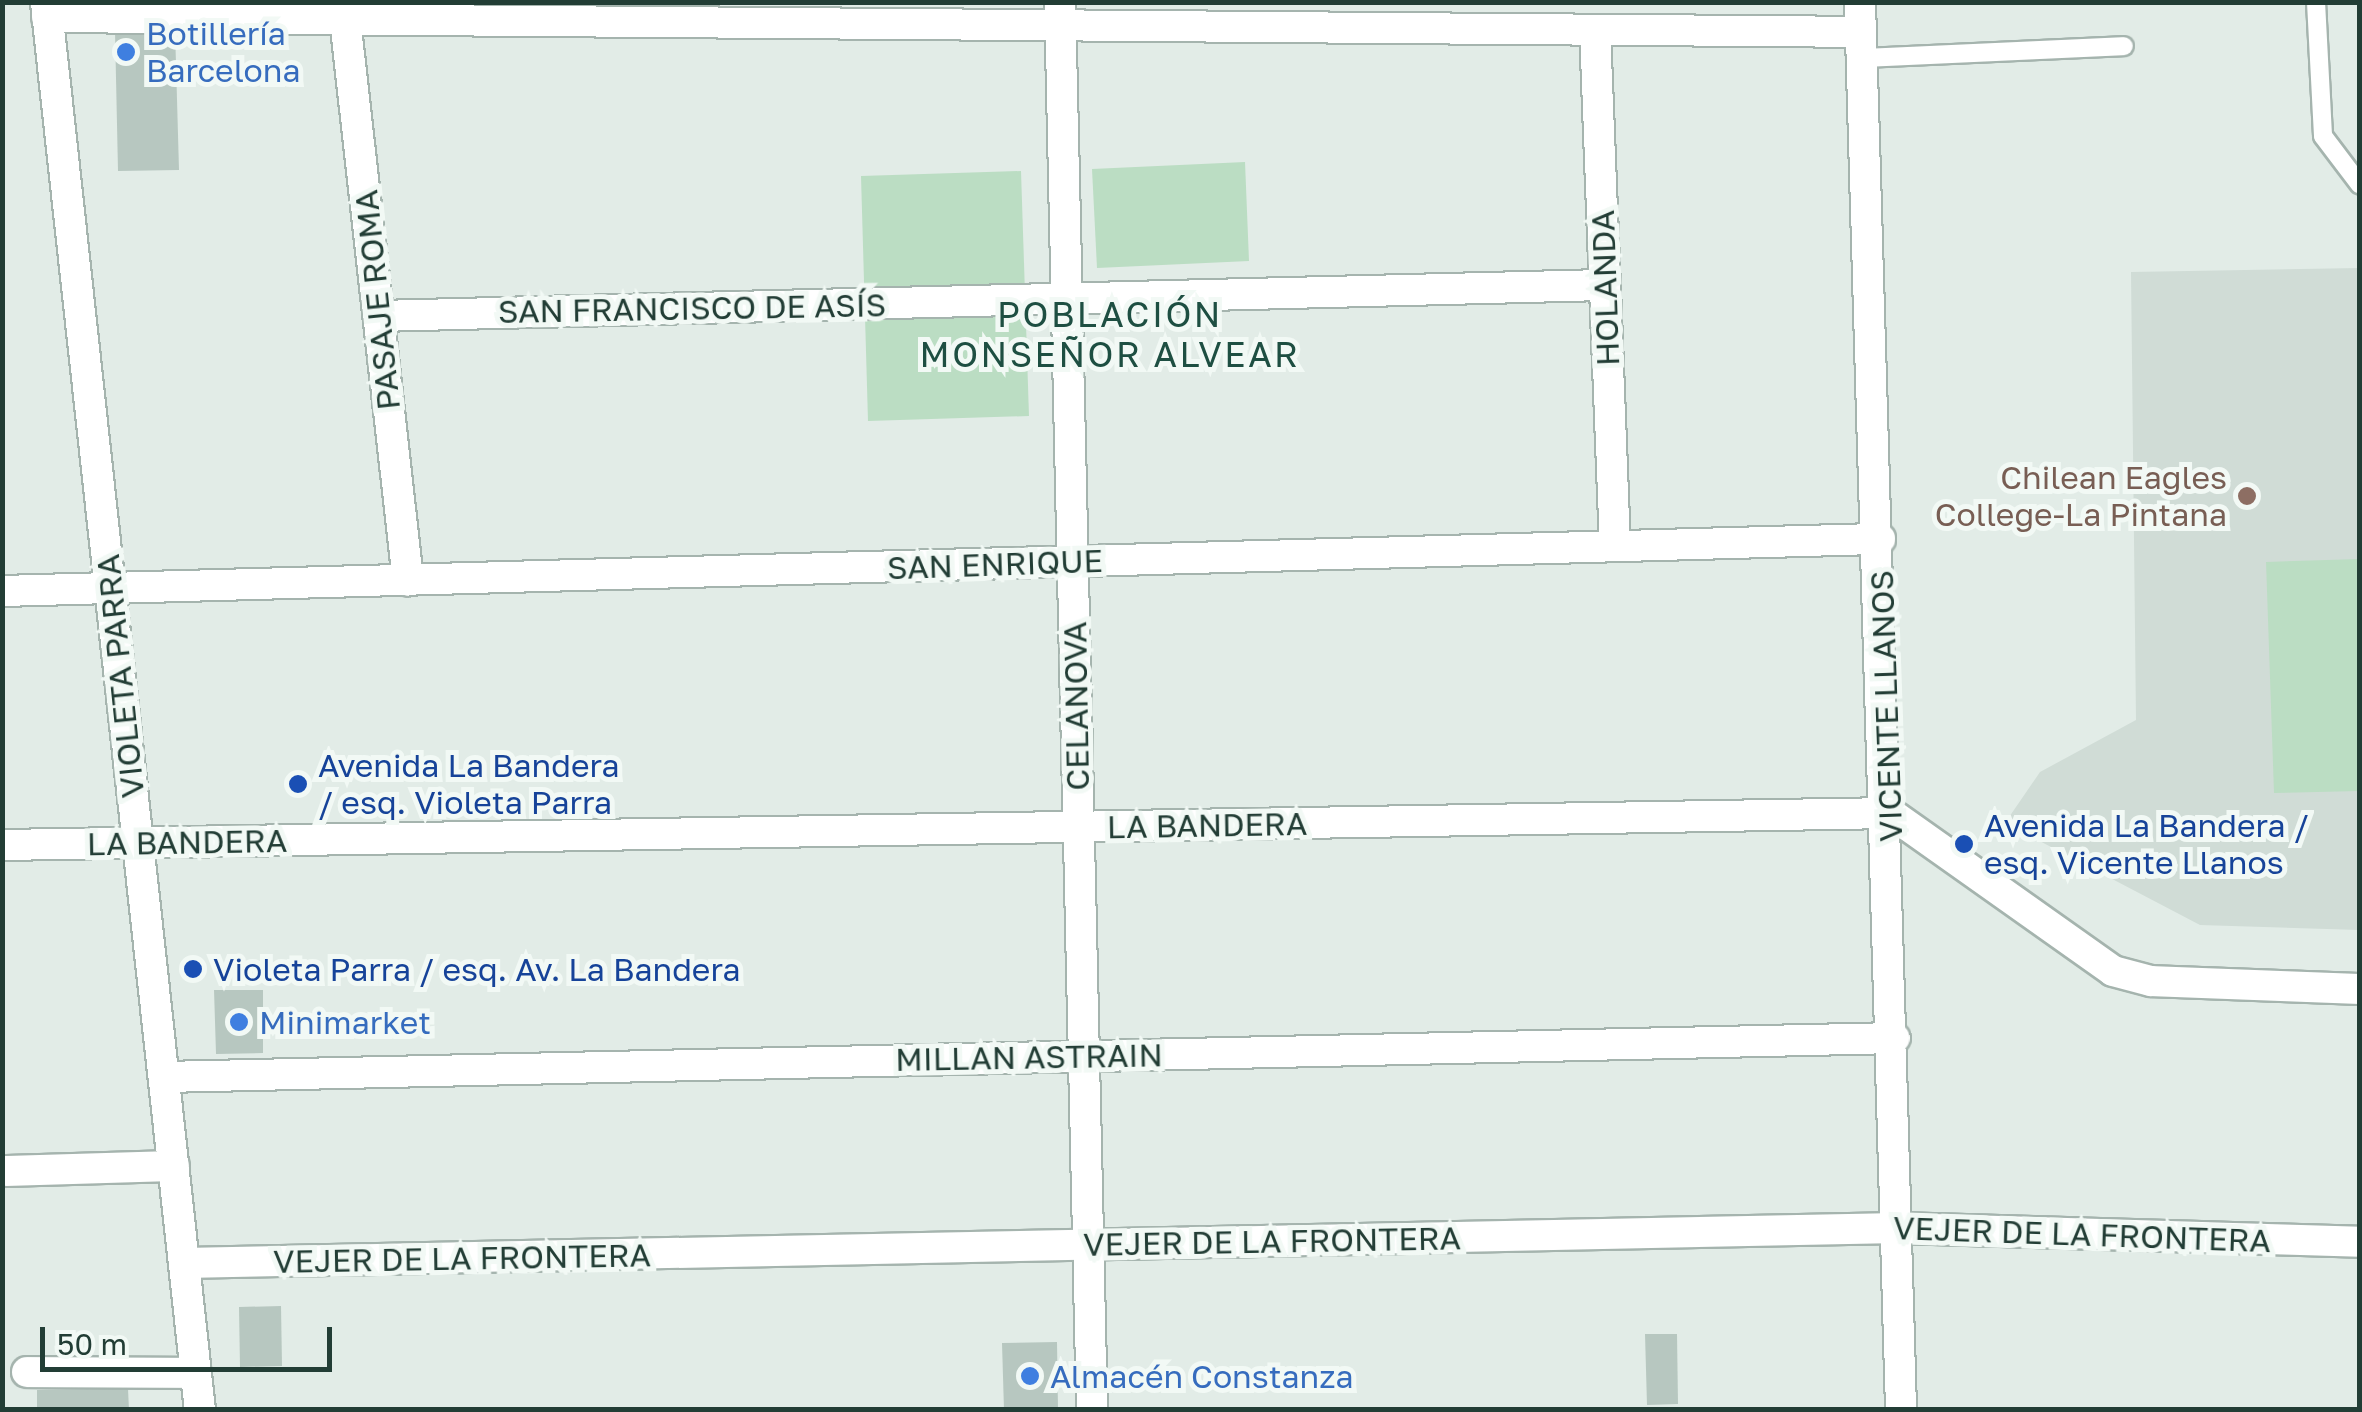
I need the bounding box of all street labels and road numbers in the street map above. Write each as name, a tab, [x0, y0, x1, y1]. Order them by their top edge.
street label: PASAJE ROMA	[346, 188, 408, 412]
street label: HOLANDA	[1583, 209, 1627, 367]
street label: SAN FRANCISCO DE ASÍS	[498, 285, 886, 331]
street label: SAN ENRIQUE	[886, 541, 1104, 587]
street label: VIOLETA PARRA	[88, 552, 152, 800]
street label: VICENTE LLANOS	[1862, 570, 1910, 842]
street label: CELANOVA	[1055, 621, 1097, 791]
street label: LA BANDERA	[1107, 804, 1307, 846]
street label: LA BANDERA	[87, 821, 287, 863]
street label: MILLAN ASTRAIN	[895, 1035, 1163, 1079]
street label: VEJER DE LA FRONTERA	[1892, 1208, 2272, 1260]
street label: VEJER DE LA FRONTERA	[1083, 1219, 1461, 1263]
street label: VEJER DE LA FRONTERA	[273, 1236, 651, 1280]

